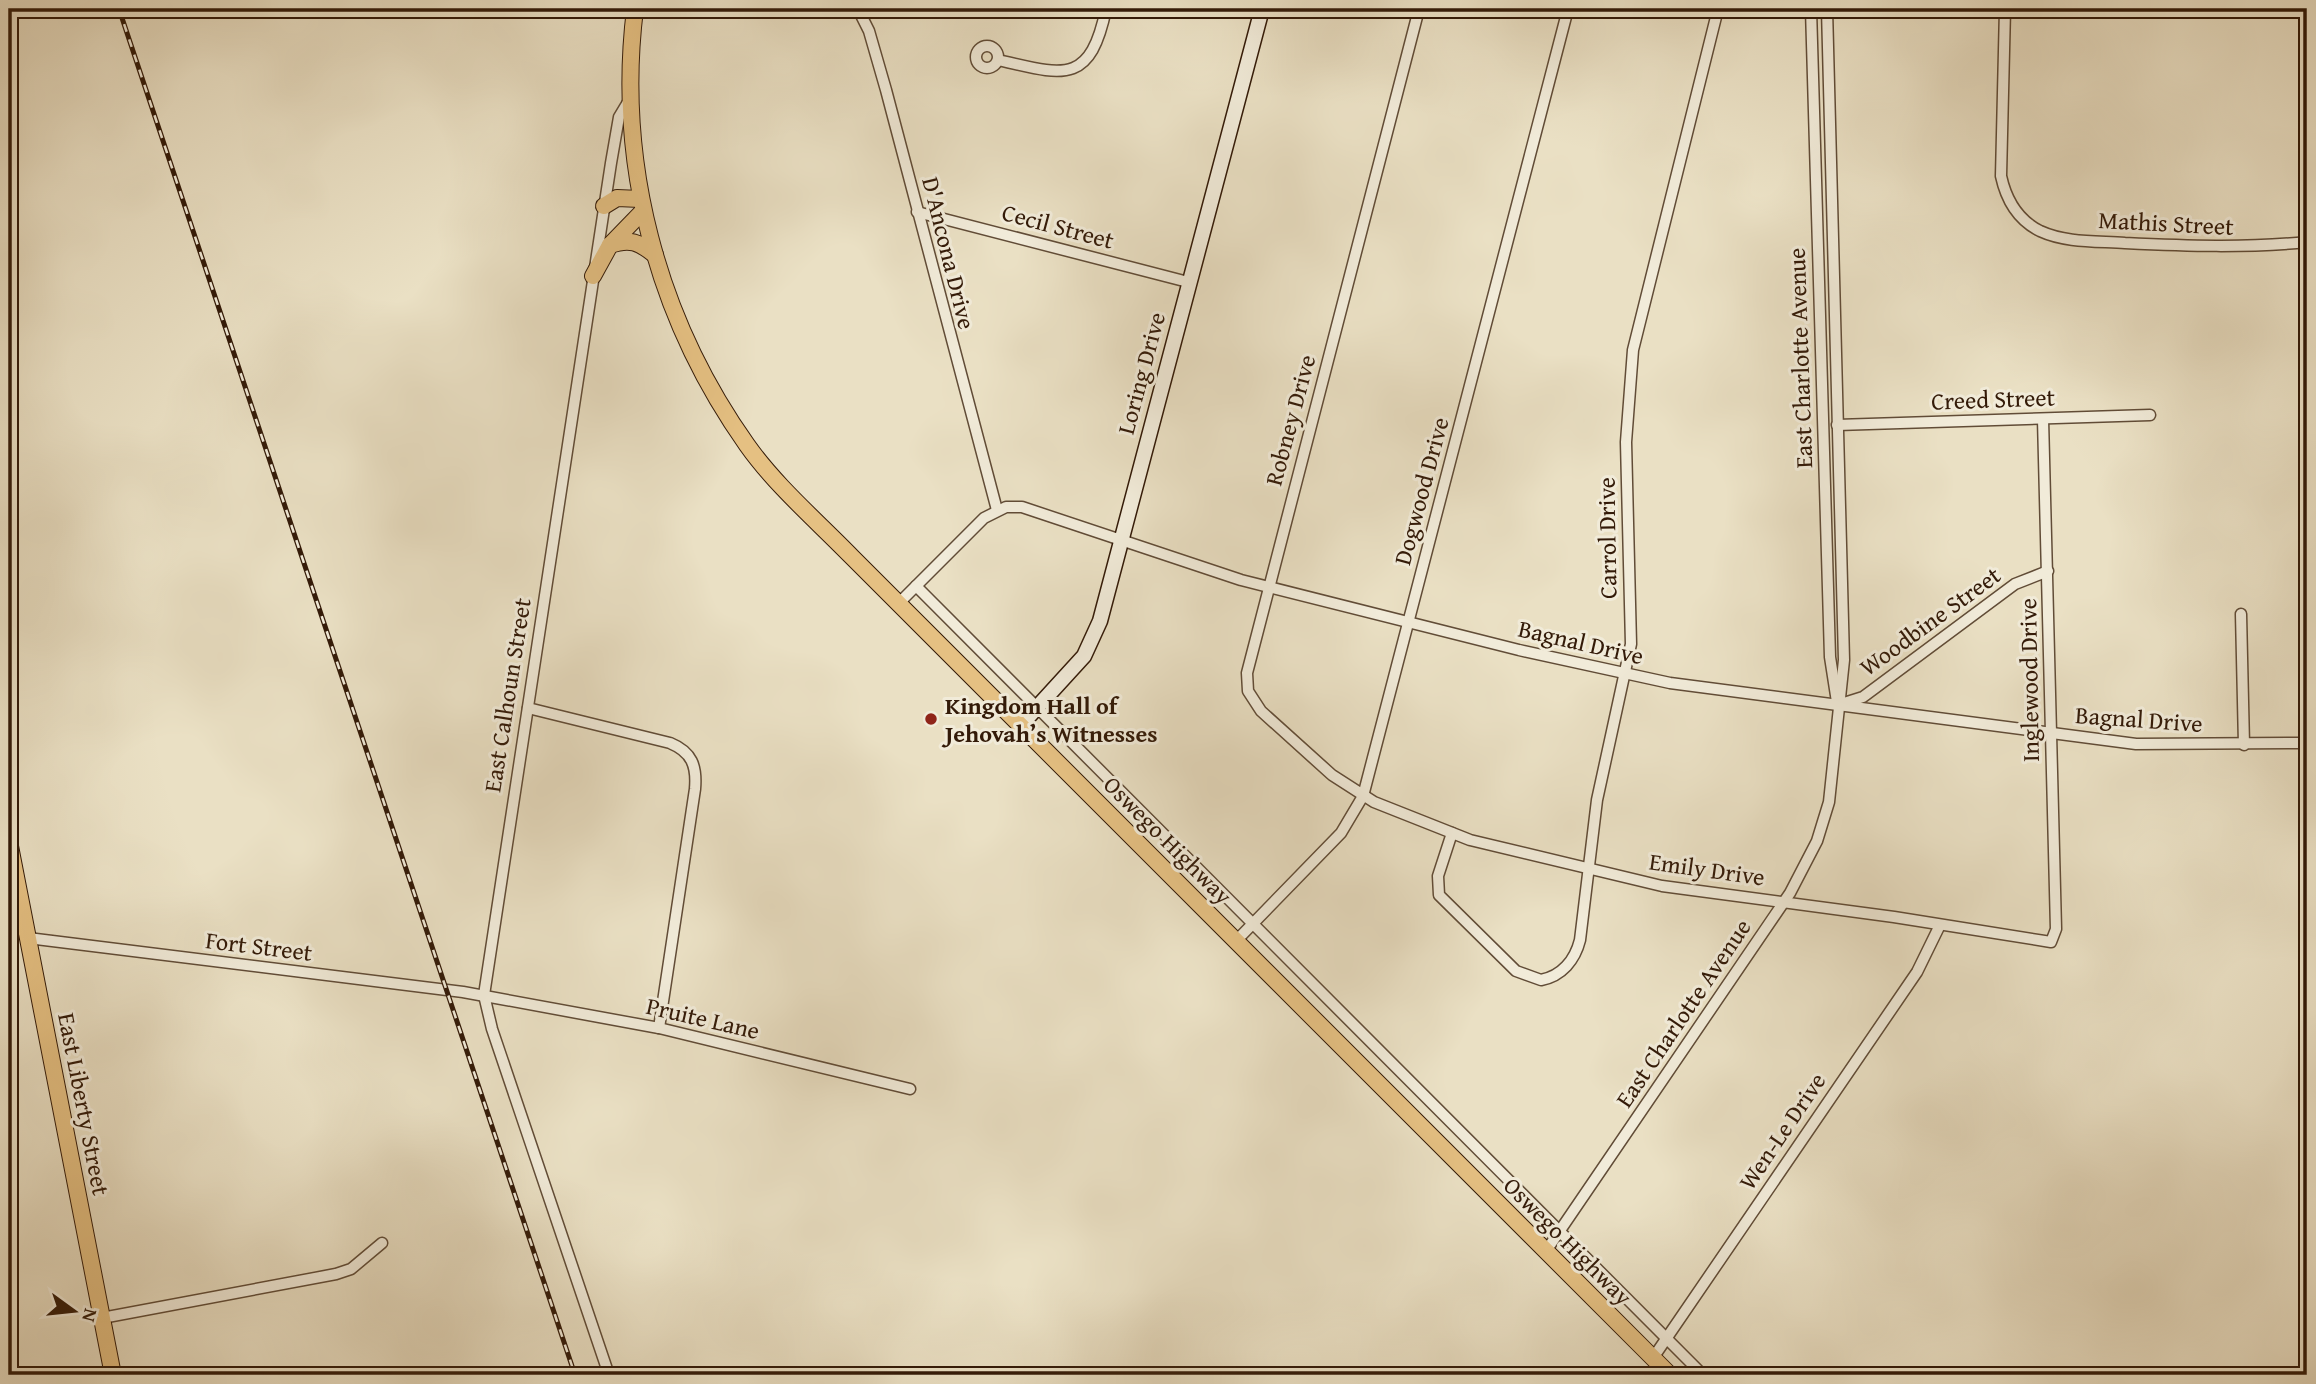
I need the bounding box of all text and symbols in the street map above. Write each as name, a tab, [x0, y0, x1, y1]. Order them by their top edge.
street label: D'Ancona Drive	[913, 173, 985, 333]
street label: Cecil Street	[998, 194, 1118, 258]
street label: Mathis Street	[2098, 202, 2235, 244]
street label: East Charlotte Avenue	[1779, 247, 1821, 469]
street label: Loring Drive	[1108, 308, 1174, 438]
street label: Robney Drive	[1256, 351, 1324, 489]
street label: Creed Street	[1930, 379, 2056, 419]
street label: Dogwood Drive	[1384, 413, 1458, 569]
street label: Carrol Drive	[1588, 477, 1626, 599]
street label: Woodbine Street	[1852, 558, 2008, 684]
street label: East Calhoun Street	[474, 595, 540, 795]
street label: Inglewood Drive	[2010, 598, 2048, 762]
street label: Bagnal Drive	[1515, 611, 1647, 673]
place label: Kingdom Hall of Jehovah’s Witnesses	[941, 688, 1158, 751]
street label: Bagnal Drive	[2074, 697, 2204, 741]
marker: Kingdom Hall of Jehovah’s Witnesses	[923, 711, 939, 727]
street label: Oswego Highway	[1096, 768, 1240, 912]
street label: Emily Drive	[1647, 844, 1767, 894]
street label: East Charlotte Avenue	[1607, 912, 1759, 1114]
street label: Fort Street	[204, 922, 315, 970]
street label: Pruite Lane	[643, 988, 763, 1048]
street label: East Liberty Street	[49, 1010, 119, 1199]
street label: Wen-Le Drive	[1730, 1065, 1834, 1197]
street label: Oswego Highway	[1496, 1169, 1640, 1313]
north arrow	[38, 1276, 108, 1346]
text: N	[75, 1306, 106, 1325]

